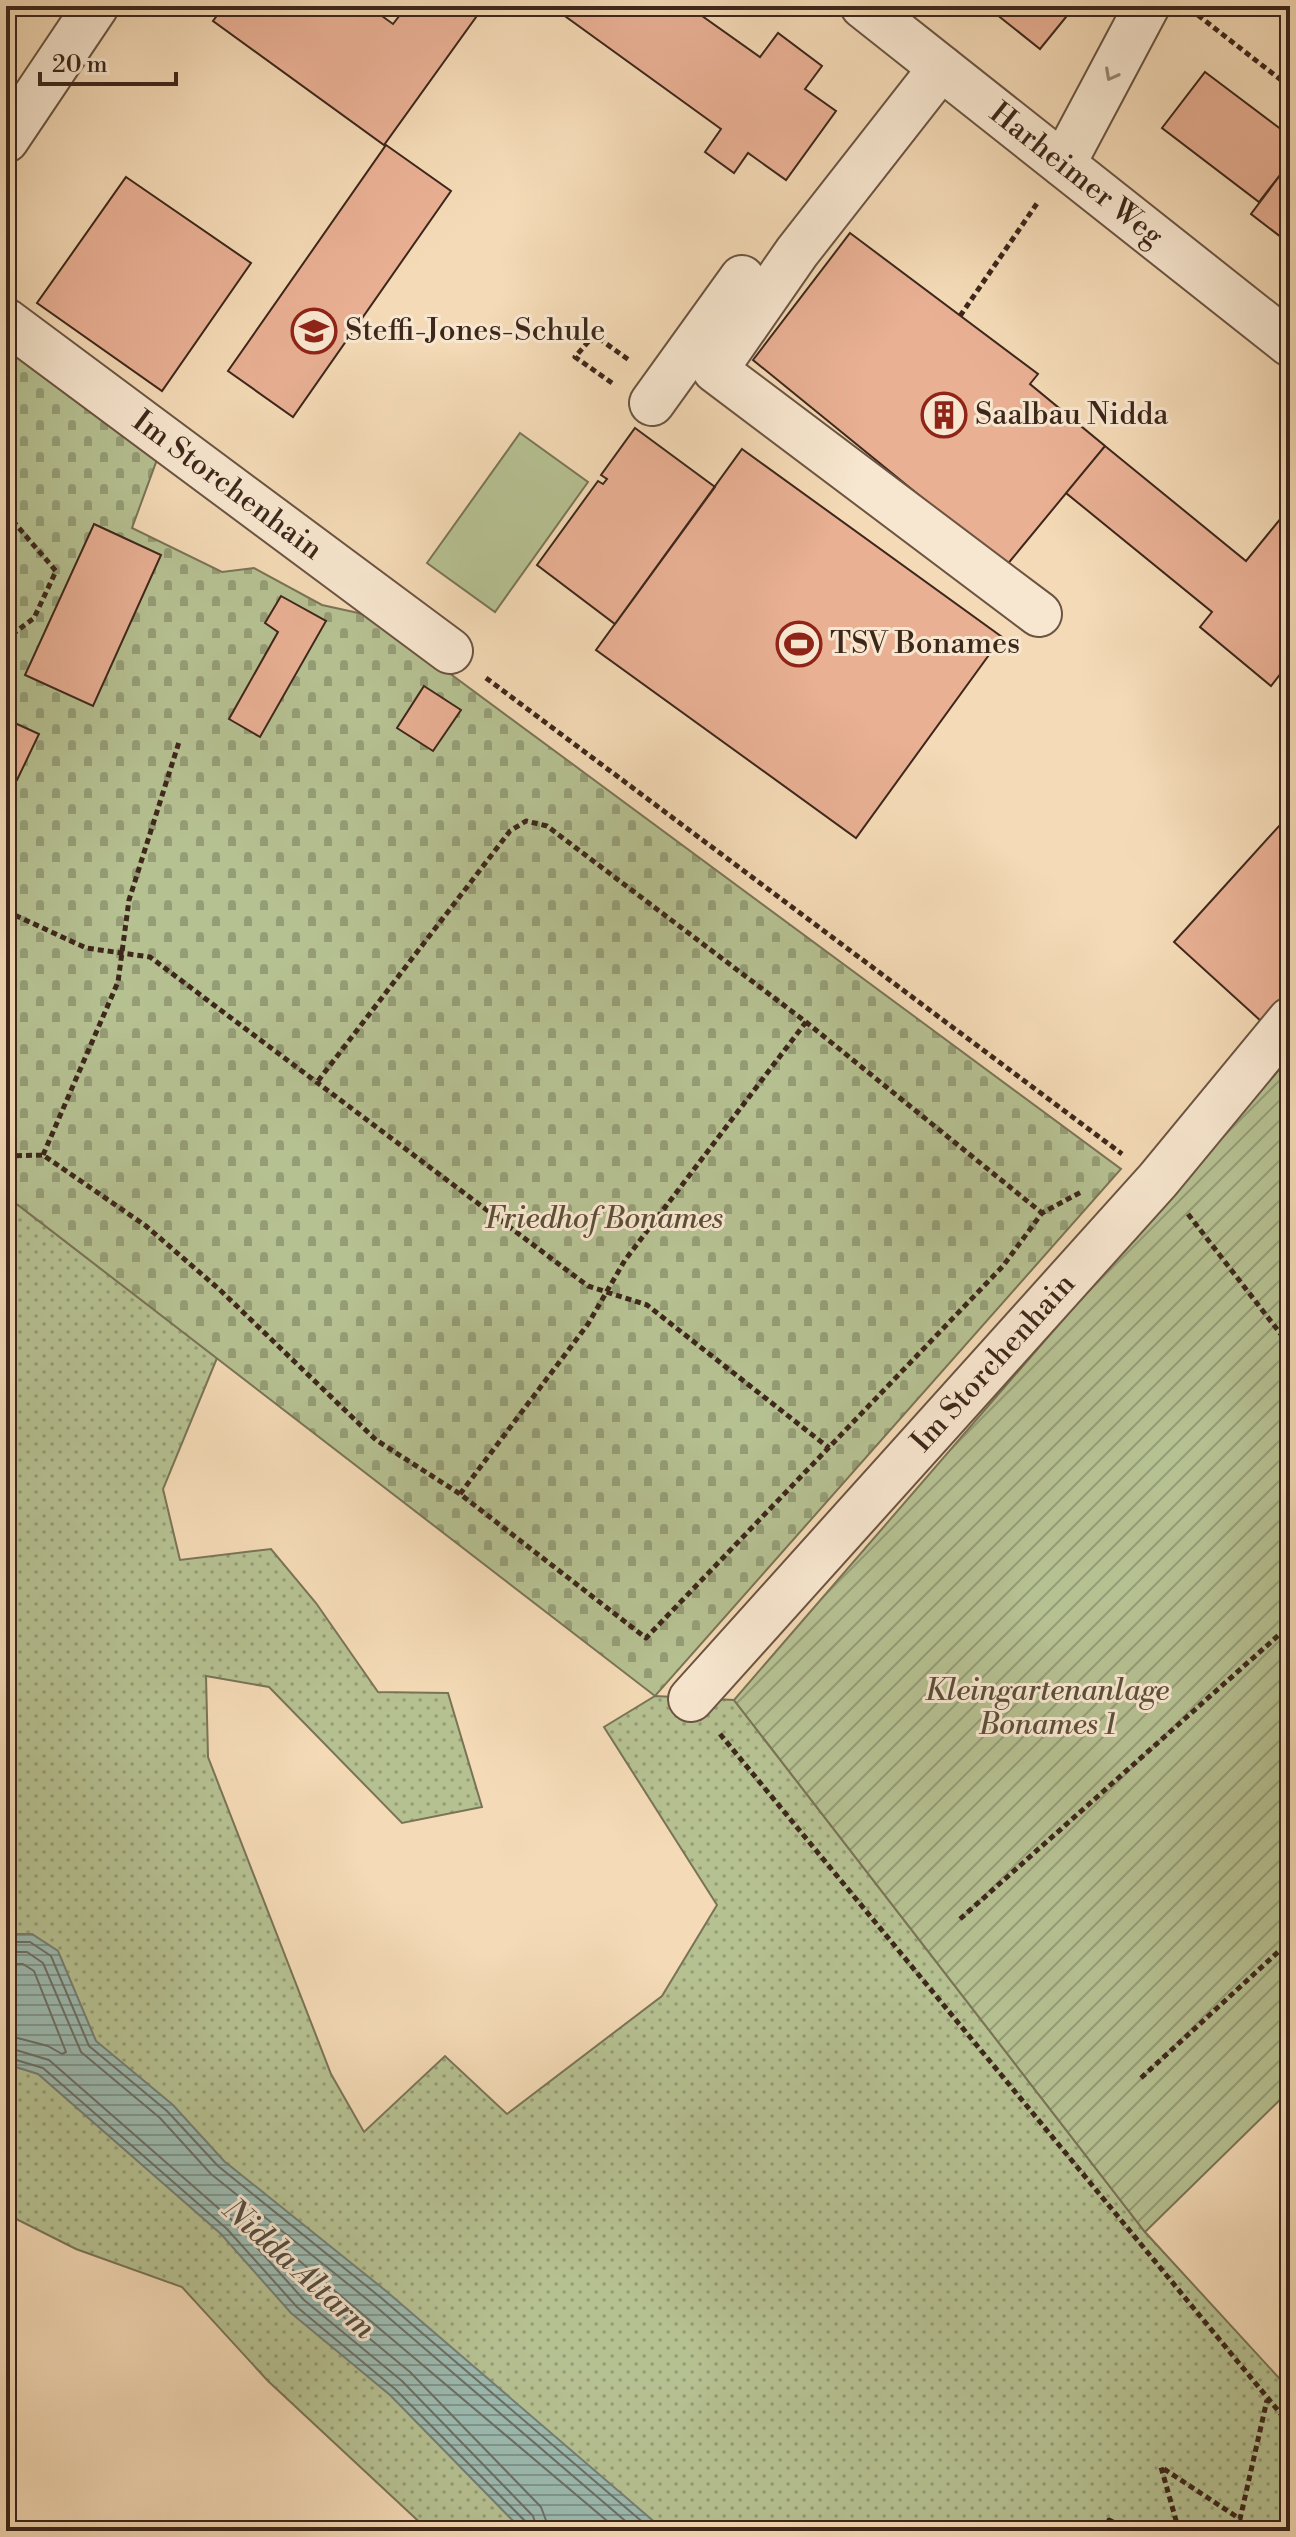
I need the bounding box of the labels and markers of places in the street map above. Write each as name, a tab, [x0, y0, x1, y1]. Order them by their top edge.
school or university icon: Steffi-Jones-Schule	[290, 307, 338, 355]
place label: Steffi-Jones-Schule	[345, 312, 605, 350]
building icon: Saalbau Nidda	[920, 391, 968, 439]
place label: Saalbau Nidda	[975, 396, 1169, 434]
sports icon: TSV Bonames	[775, 620, 823, 668]
place label: TSV Bonames	[830, 625, 1020, 663]

